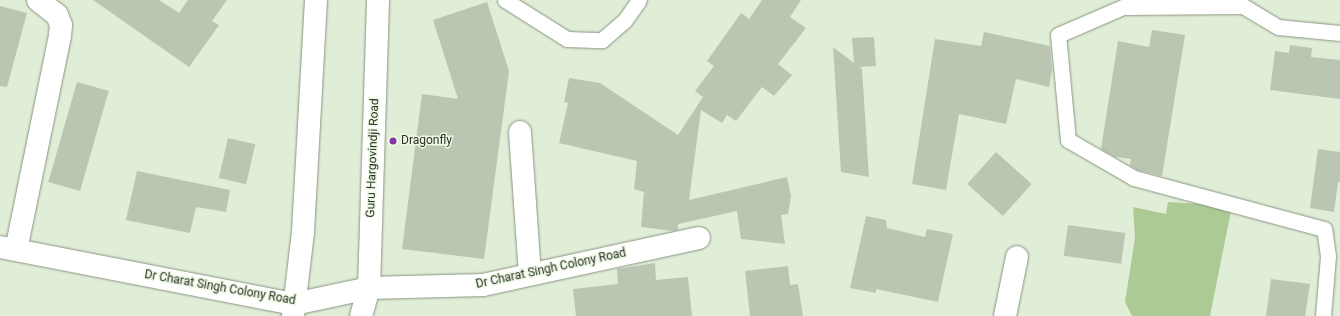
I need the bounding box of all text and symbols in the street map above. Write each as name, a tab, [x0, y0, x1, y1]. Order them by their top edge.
street label: Guru Hargovindji Road	[364, 98, 382, 218]
place label: Dragonfly	[401, 134, 452, 148]
marker: Dragonfly	[388, 136, 398, 146]
street label: Dr Charat Singh Colony Road	[475, 246, 627, 292]
street label: Dr Charat Singh Colony Road	[143, 268, 297, 308]

